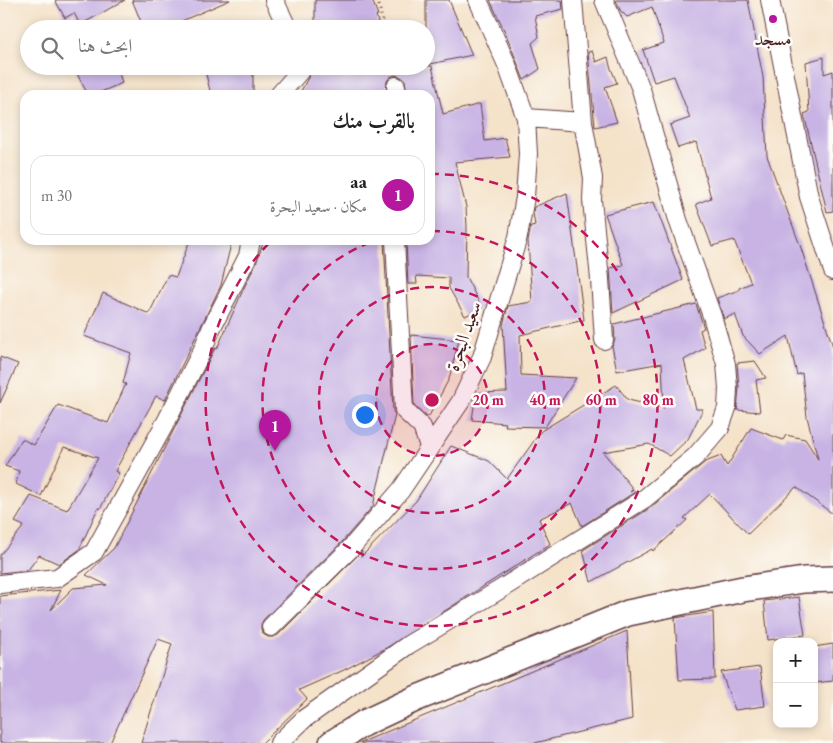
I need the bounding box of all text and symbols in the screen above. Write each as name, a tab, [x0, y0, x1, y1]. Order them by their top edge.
marker: مسجد	[767, 13, 779, 25]
search box	[20, 20, 435, 75]
place label: مسجد	[754, 26, 792, 51]
text: ابحث هنا	[78, 33, 132, 58]
icon: search	[38, 34, 66, 62]
text: بالقرب منك	[332, 107, 415, 134]
text: aa	[350, 169, 367, 194]
text: 30 m	[41, 185, 72, 206]
text: 1	[394, 185, 402, 206]
text: مكان · سعيد البحرة	[270, 196, 367, 217]
street label: سعيد البحرة	[440, 298, 487, 374]
text: 20 m	[472, 390, 504, 409]
text: 40 m	[529, 390, 561, 409]
text: 60 m	[585, 390, 617, 409]
text: 80 m	[642, 390, 674, 409]
centre of rings	[423, 391, 441, 409]
your location	[352, 402, 378, 428]
pin: 1	[259, 410, 291, 451]
map controls	[773, 638, 818, 728]
button: +	[773, 638, 818, 683]
button: −	[773, 683, 818, 728]

